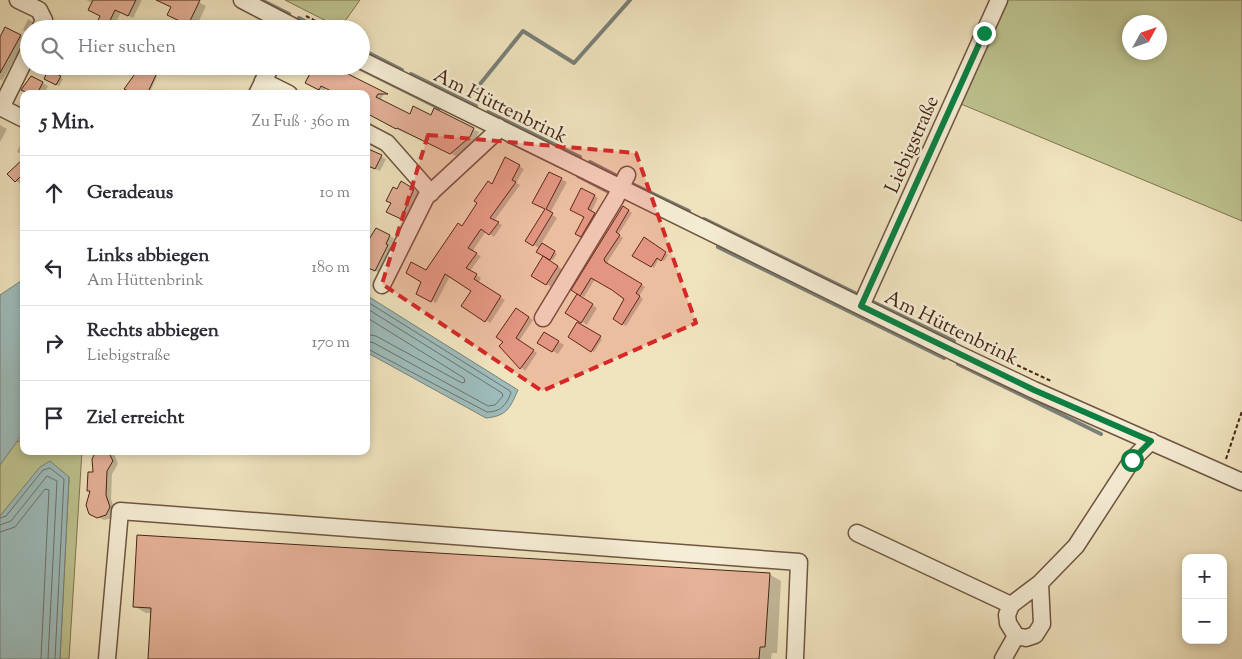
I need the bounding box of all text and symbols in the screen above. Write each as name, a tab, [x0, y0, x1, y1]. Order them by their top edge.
north arrow	[1122, 15, 1167, 60]
search box	[20, 20, 370, 75]
route end	[973, 22, 996, 45]
icon: search	[38, 34, 66, 62]
text: Hier suchen	[78, 34, 176, 61]
street label: Am Hüttenbrink	[428, 62, 572, 152]
street label: Liebigstraße	[879, 91, 948, 199]
text: 5 Min.	[40, 108, 95, 138]
text: Zu Fuß · 360 m	[252, 111, 350, 134]
icon: ahead	[40, 179, 68, 207]
text: Geradeaus	[87, 180, 173, 207]
text: 10 m	[320, 182, 350, 205]
text: Links abbiegen	[87, 243, 210, 270]
icon: left	[40, 254, 68, 282]
text: 180 m	[311, 257, 350, 280]
text: Am Hüttenbrink	[87, 270, 204, 293]
street label: Am Hüttenbrink	[879, 284, 1023, 374]
text: Rechts abbiegen	[87, 318, 219, 345]
icon: right	[40, 329, 68, 357]
text: 170 m	[312, 332, 350, 355]
text: Liebigstraße	[87, 345, 170, 368]
icon: arrive	[40, 404, 68, 432]
text: Ziel erreicht	[87, 405, 184, 432]
route start	[1121, 449, 1144, 472]
map controls	[1182, 554, 1227, 644]
button: +	[1182, 554, 1227, 599]
button: −	[1182, 599, 1227, 644]

